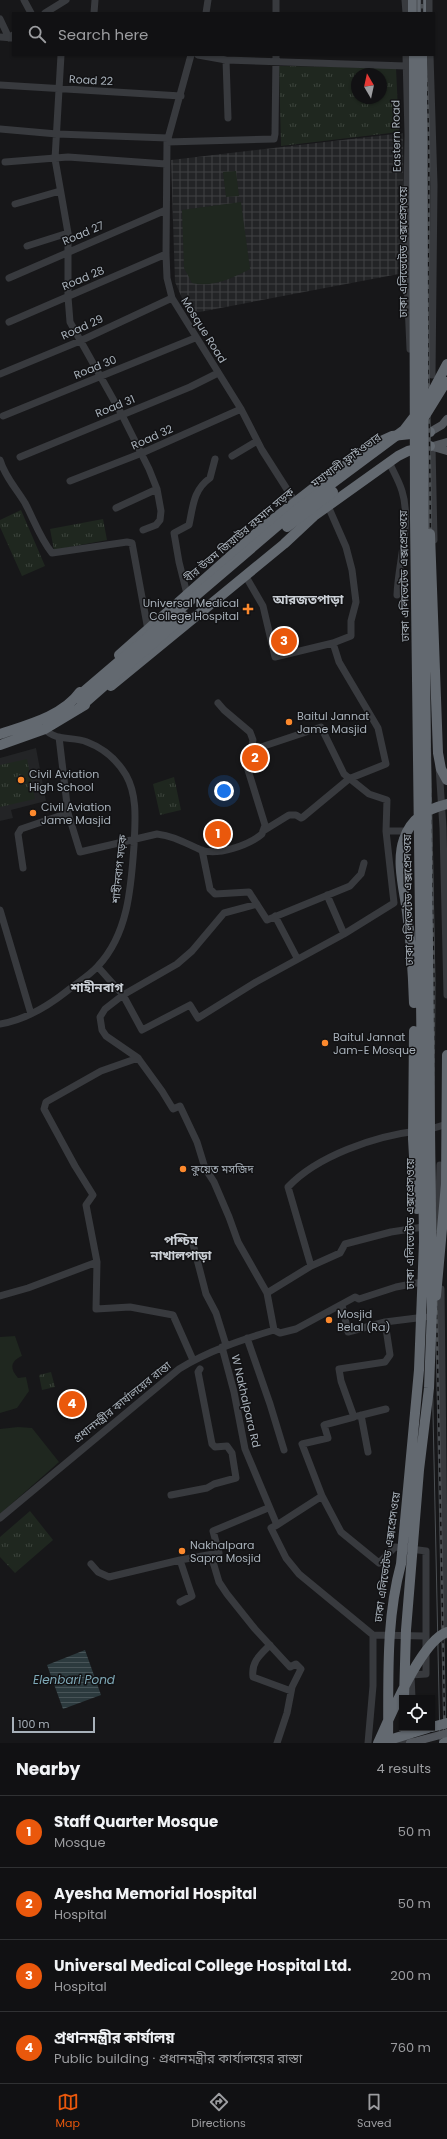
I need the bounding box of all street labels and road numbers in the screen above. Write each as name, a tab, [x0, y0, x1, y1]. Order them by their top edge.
street label: Road 22	[69, 71, 113, 89]
street label: Eastern Road	[387, 100, 405, 172]
street label: ঢাকা এলিভেটেড এক্সপ্রেসওয়ে	[395, 186, 411, 319]
street label: Road 27	[60, 217, 106, 249]
street label: Road 28	[59, 262, 107, 294]
street label: Mosque Road	[177, 294, 231, 366]
street label: Road 29	[58, 311, 106, 343]
street label: Road 30	[71, 351, 119, 383]
street label: Road 31	[93, 391, 137, 421]
street label: Road 32	[128, 421, 176, 453]
street label: মহাখালী ফ্লাইওভার	[307, 429, 385, 491]
street label: বীর উত্তম জিয়াউর রহমান সড়ক	[180, 484, 297, 586]
street label: ঢাকা এলিভেটেড এক্সপ্রেসওয়ে	[395, 510, 413, 643]
street label: শাহীনবাগ সড়ক	[107, 834, 131, 905]
street label: ঢাকা এলিভেটেড এক্সপ্রেসওয়ে	[399, 834, 417, 967]
street label: ঢাকা এলিভেটেড এক্সপ্রেসওয়ে	[402, 1158, 418, 1291]
street label: W Nakhalpara Rd	[228, 1353, 264, 1449]
street label: প্রধানমন্ত্রীর কার্যালয়ের রাস্তা	[70, 1357, 175, 1446]
street label: ঢাকা এলিভেটেড এক্সপ্রেসওয়ে	[370, 1491, 404, 1624]

